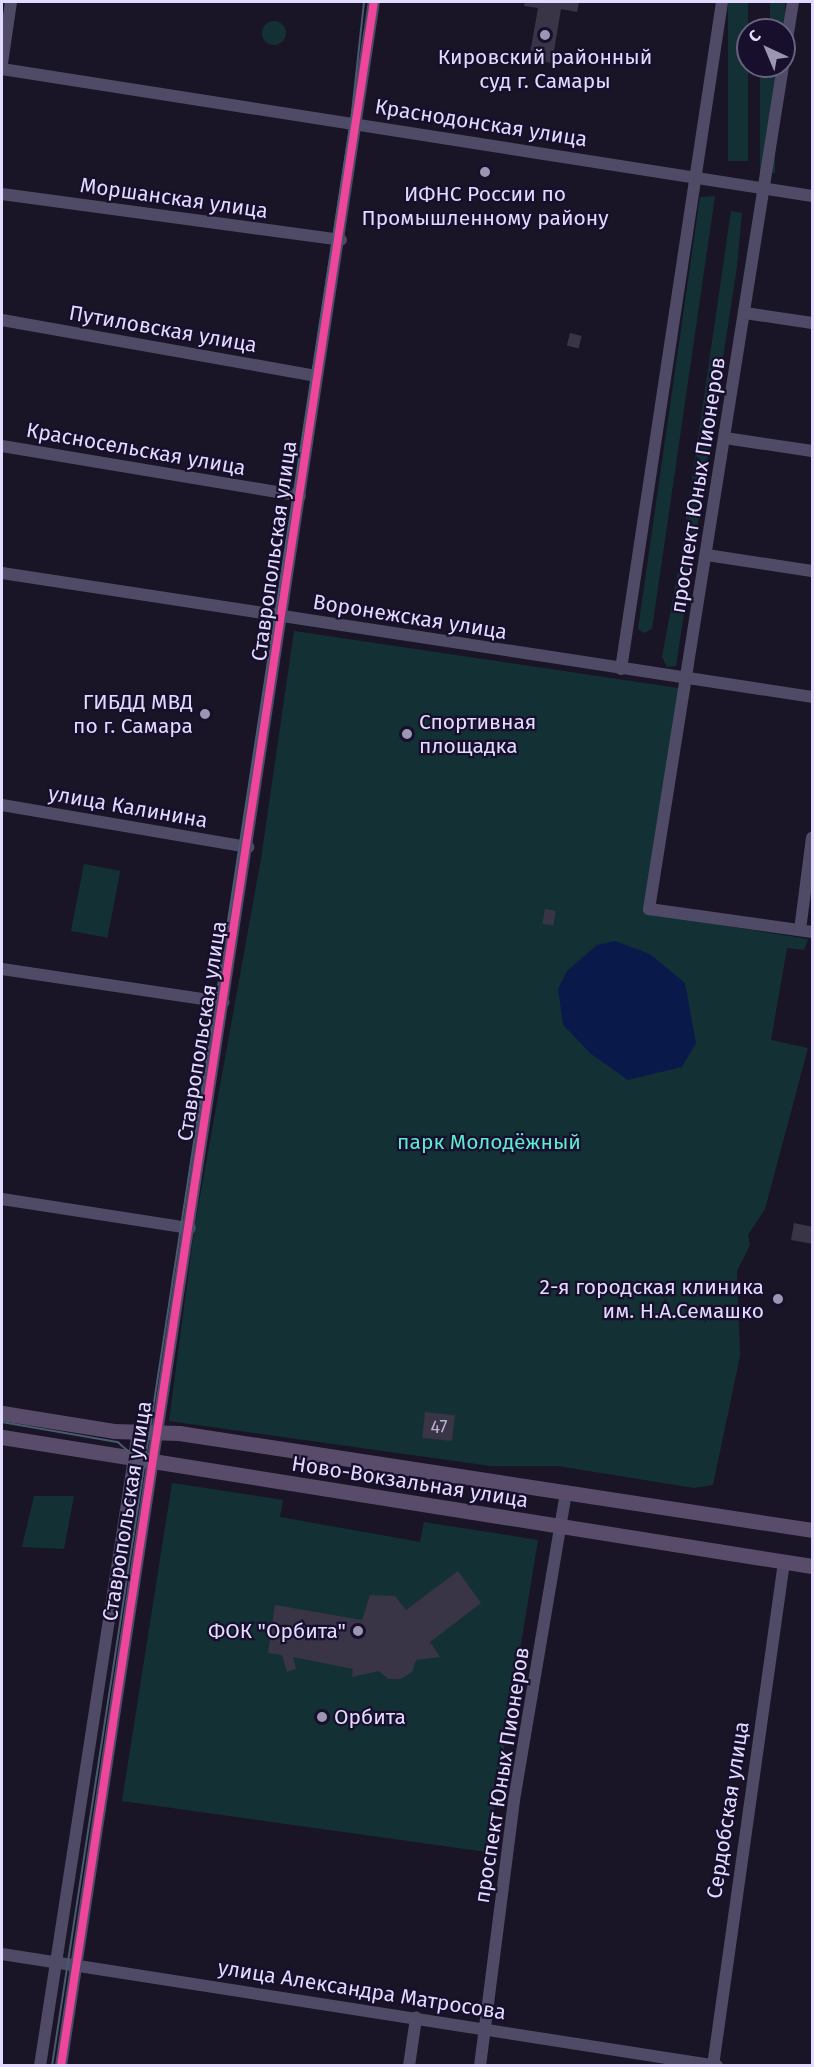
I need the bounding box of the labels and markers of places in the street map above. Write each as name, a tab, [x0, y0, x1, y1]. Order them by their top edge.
marker: Кировский районный суд г. Самары	[538, 28, 552, 42]
place label: Кировский районный суд г. Самары	[438, 44, 652, 94]
marker: ИФНС России по Промышленному району	[478, 165, 492, 179]
place label: ИФНС России по Промышленному району	[361, 181, 609, 231]
place label: ГИБДД МВД по г. Самара	[73, 689, 193, 739]
marker: ГИБДД МВД по г. Самара	[198, 707, 212, 721]
place label: Спортивная площадка	[419, 709, 536, 759]
marker: Спортивная площадка	[400, 727, 414, 741]
place label: 2-я городская клиника им. Н.А.Семашко	[540, 1274, 764, 1324]
marker: 2-я городская клиника им. Н.А.Семашко	[769, 1290, 787, 1308]
place label: ФОК "Орбита"	[208, 1618, 346, 1644]
marker: ФОК "Орбита"	[351, 1624, 365, 1638]
place label: Орбита	[334, 1704, 406, 1730]
marker: Орбита	[315, 1710, 329, 1724]

